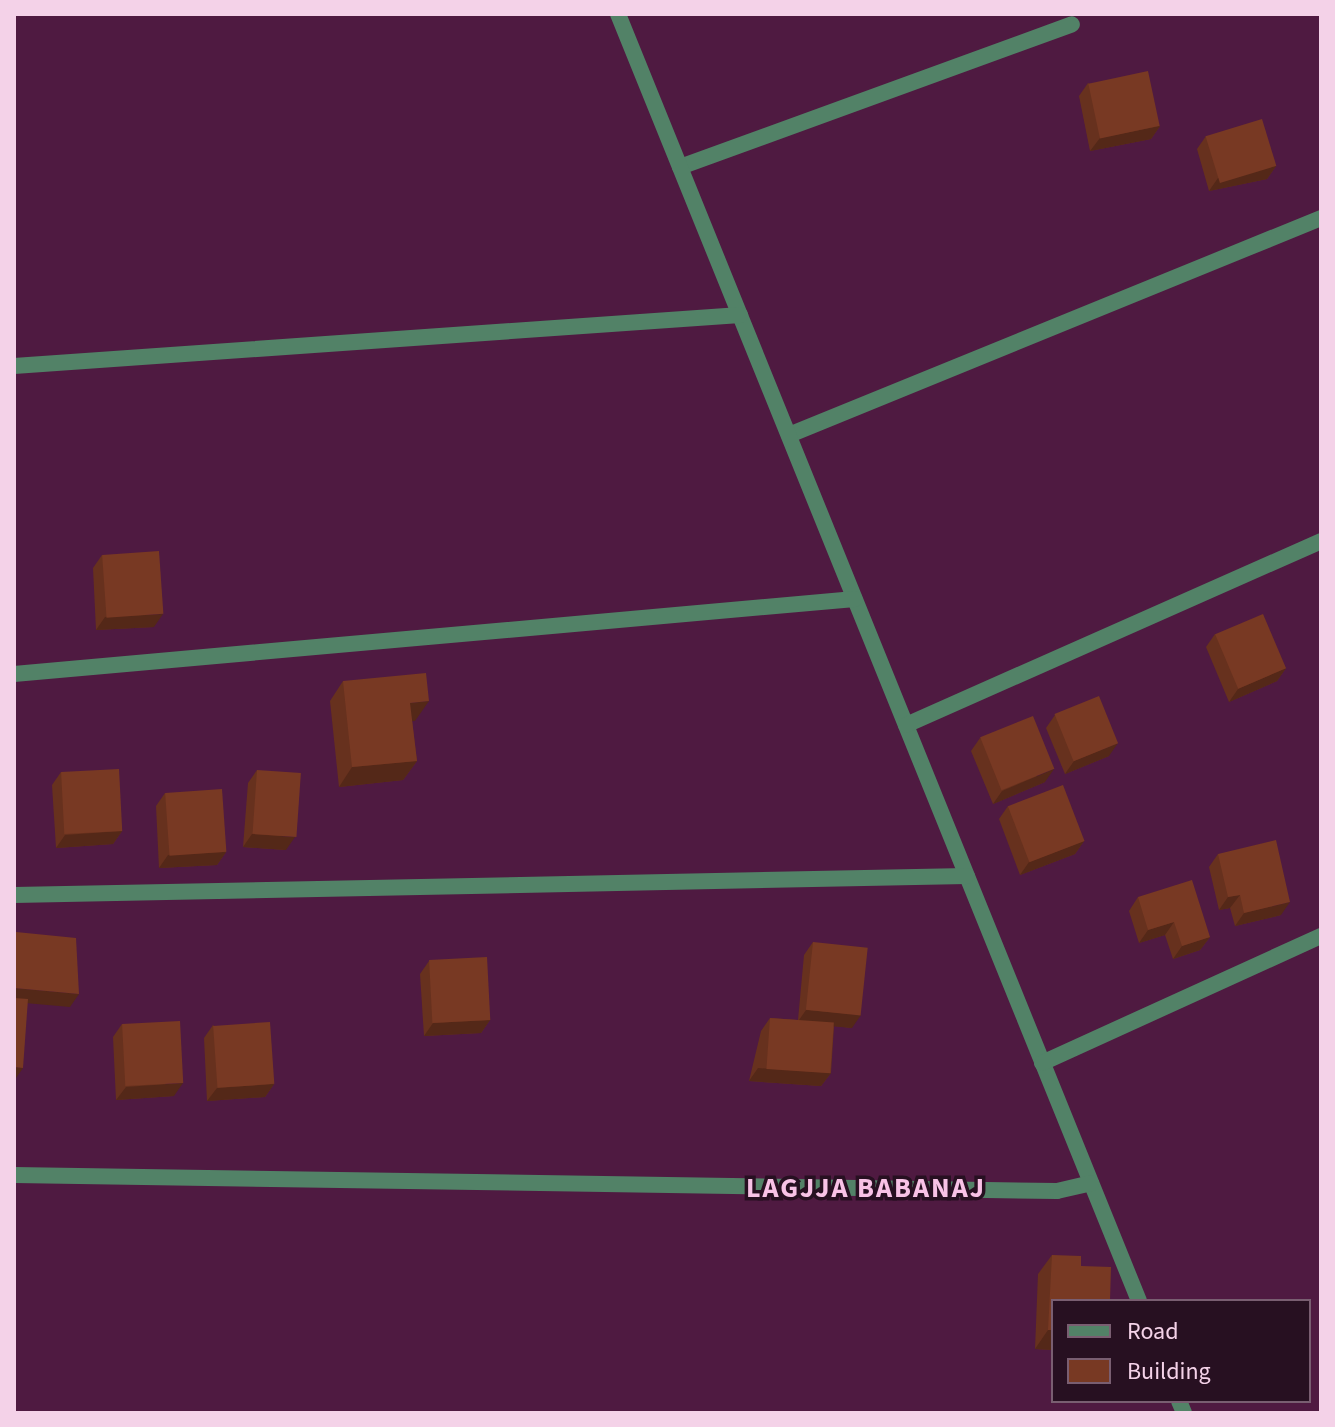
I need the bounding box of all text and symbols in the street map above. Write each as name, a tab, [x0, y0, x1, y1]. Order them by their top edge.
district label: LAGJJA BABANAJ	[746, 1171, 986, 1205]
legend	[1051, 1299, 1311, 1403]
text: Road	[1127, 1314, 1179, 1349]
text: Building	[1127, 1354, 1211, 1389]

